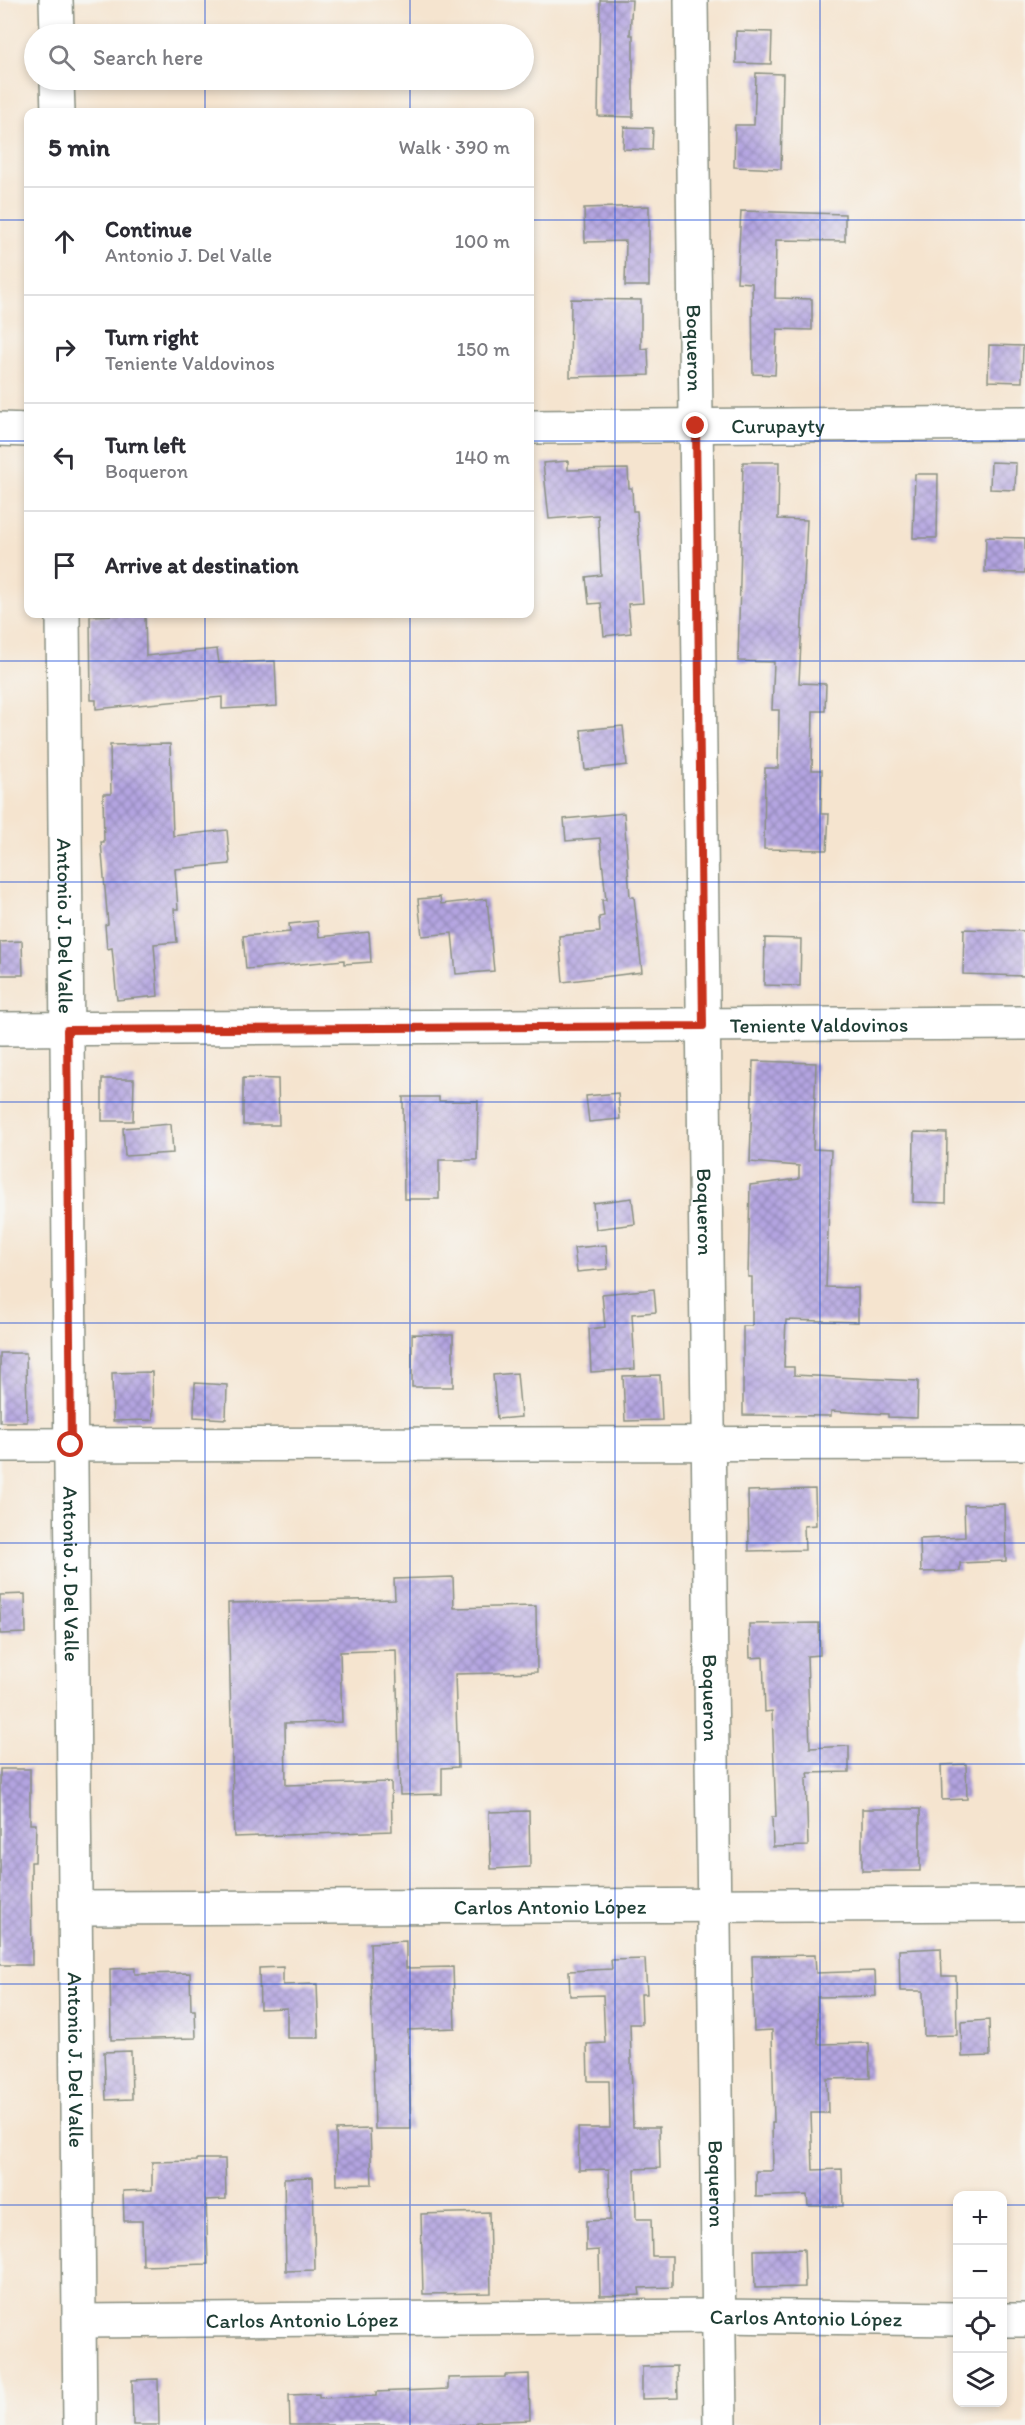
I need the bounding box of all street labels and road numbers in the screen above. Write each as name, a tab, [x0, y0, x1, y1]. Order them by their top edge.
street label: Boqueron	[682, 304, 708, 392]
street label: Curupayty	[731, 412, 825, 438]
street label: Antonio J. Del Valle	[53, 838, 79, 1014]
street label: Teniente Valdovinos	[730, 1011, 908, 1037]
street label: Boqueron	[692, 1168, 719, 1256]
street label: Antonio J. Del Valle	[59, 1486, 85, 1662]
street label: Boqueron	[698, 1654, 724, 1742]
street label: Carlos Antonio López	[454, 1893, 647, 1919]
street label: Antonio J. Del Valle	[63, 1972, 90, 2148]
street label: Boqueron	[704, 2140, 730, 2228]
street label: Carlos Antonio López	[710, 2303, 903, 2331]
street label: Carlos Antonio López	[206, 2306, 399, 2333]

